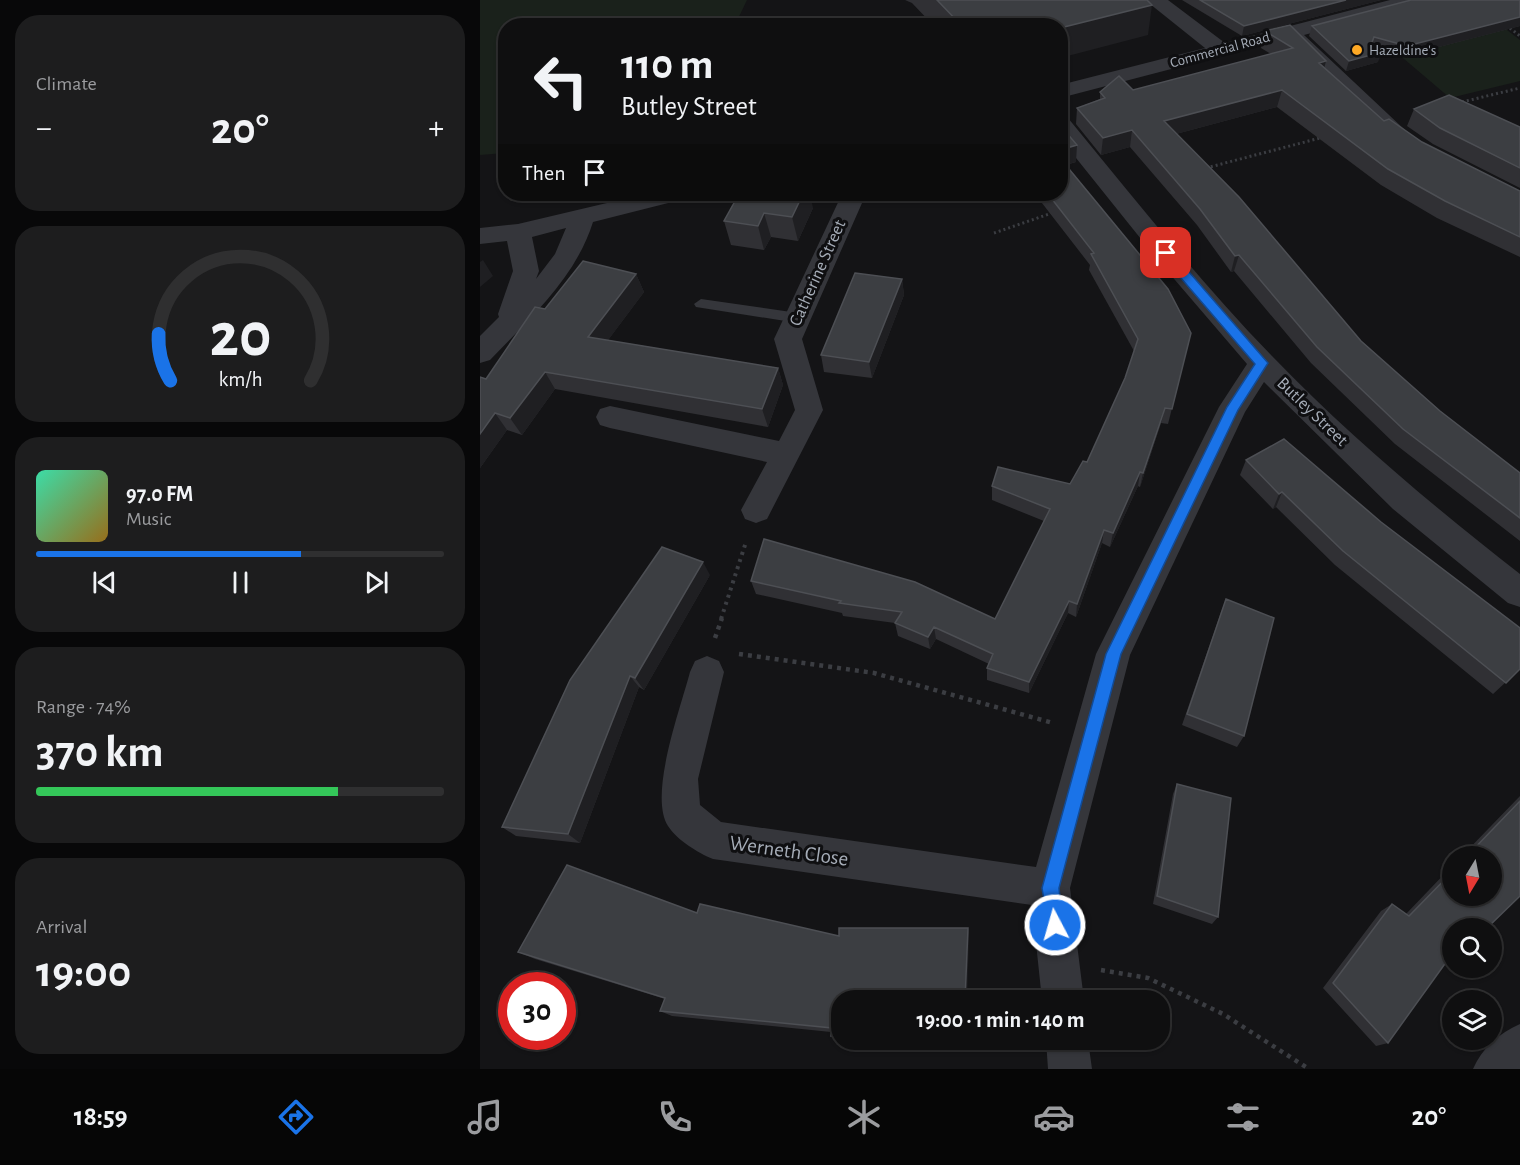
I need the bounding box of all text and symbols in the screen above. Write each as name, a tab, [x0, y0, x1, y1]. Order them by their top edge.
street label: Commercial Road	[1168, 29, 1272, 71]
icon: left	[522, 42, 600, 120]
marker: Hazeldine's	[1350, 43, 1364, 57]
place label: Hazeldine's	[1369, 43, 1436, 58]
text: 110 m	[621, 44, 713, 86]
text: Climate	[36, 74, 97, 94]
text: Butley Street	[621, 93, 757, 120]
text: 20°	[211, 107, 269, 152]
text: −	[36, 112, 52, 145]
text: +	[428, 112, 444, 145]
icon: arrive	[578, 156, 611, 189]
text: Then	[522, 162, 566, 184]
street label: Catherine Street	[787, 217, 850, 329]
pin	[1140, 227, 1191, 278]
icon: arrive	[1149, 236, 1182, 269]
text: 20	[209, 305, 271, 367]
text: km/h	[218, 369, 262, 390]
street label: Butley Street	[1273, 374, 1351, 450]
text: 97.0 FM	[126, 483, 193, 505]
text: Music	[126, 509, 172, 529]
icon: previous	[88, 566, 121, 599]
icon: pause	[224, 566, 257, 599]
icon: next	[360, 566, 393, 599]
text: Range · 74%	[36, 697, 131, 717]
text: 370 km	[36, 730, 164, 775]
street label: Werneth Close	[728, 832, 850, 870]
north arrow	[1442, 846, 1502, 906]
map controls	[1442, 846, 1502, 1050]
position arrow	[1023, 893, 1087, 957]
text: Arrival	[36, 917, 87, 937]
button: search	[1442, 918, 1502, 978]
text: 19:00	[36, 950, 131, 995]
speed limit sign: 30	[498, 972, 576, 1050]
button: layers	[1442, 990, 1502, 1050]
text: 19:00 · 1 min · 140 m	[917, 1009, 1084, 1031]
icon: directions	[275, 1096, 317, 1138]
icon: music	[464, 1096, 506, 1138]
icon: phone	[654, 1096, 696, 1138]
icon: climate	[843, 1096, 885, 1138]
icon: car	[1033, 1096, 1075, 1138]
icon: filters	[1222, 1096, 1264, 1138]
text: 18:59	[74, 1103, 128, 1130]
text: 20°	[1412, 1103, 1446, 1130]

